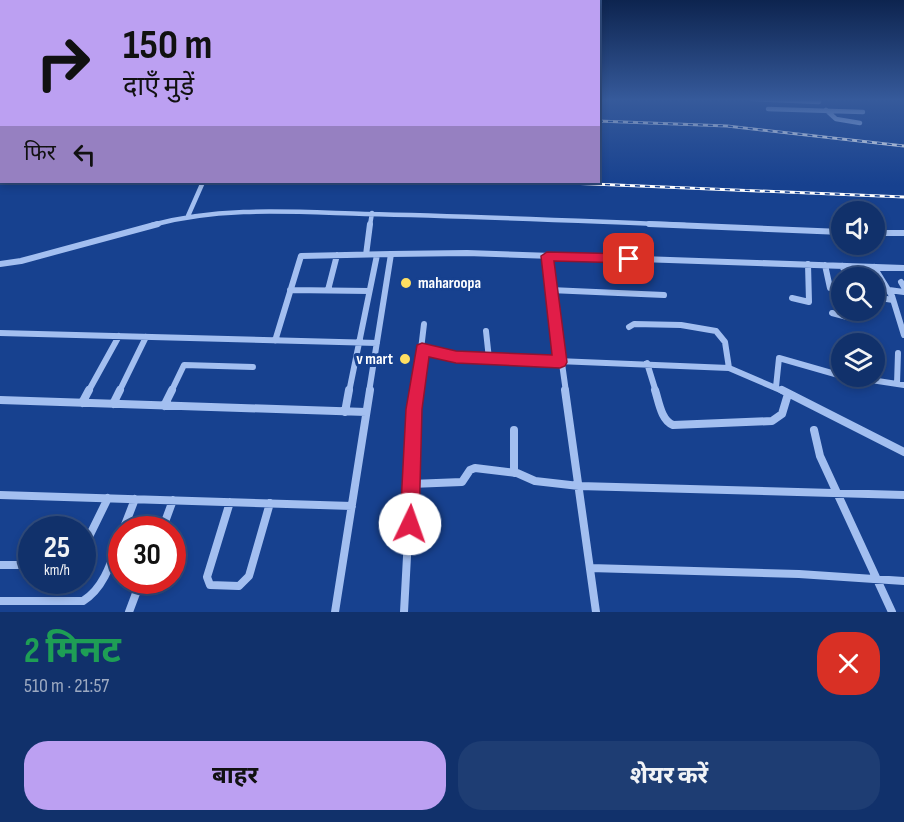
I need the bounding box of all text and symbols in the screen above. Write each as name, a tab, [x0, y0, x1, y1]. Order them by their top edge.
text: 150 m	[123, 20, 212, 71]
icon: right	[24, 24, 102, 102]
text: दाएँ मुड़ें	[123, 71, 194, 103]
icon: left	[68, 138, 101, 171]
text: फिर	[24, 140, 56, 167]
map controls	[831, 201, 885, 387]
button: sound	[831, 201, 885, 255]
pin	[603, 233, 654, 284]
icon: arrive	[612, 242, 645, 275]
button: search	[831, 267, 885, 321]
place label: maharoopa	[418, 274, 481, 293]
marker: maharoopa	[399, 276, 413, 290]
button: layers	[831, 333, 885, 387]
place label: v mart	[356, 350, 393, 369]
marker: v mart	[398, 352, 412, 366]
position arrow	[378, 492, 442, 556]
speed limit sign: 30	[108, 516, 186, 594]
text: 25	[44, 530, 70, 566]
text: km/h	[44, 561, 70, 580]
text: 2 मिनट	[24, 630, 121, 673]
button: close	[817, 632, 880, 695]
text: 510 m · 21:57	[24, 674, 109, 698]
button: बाहर	[24, 741, 446, 810]
button: शेयर करें	[458, 741, 880, 810]

